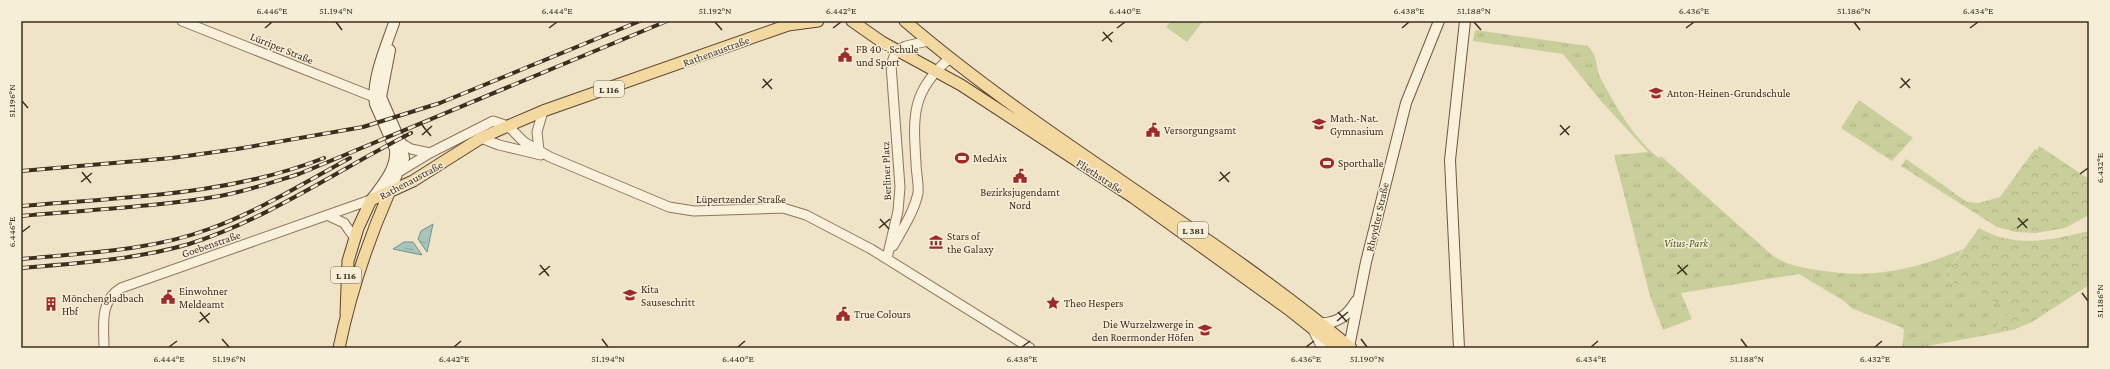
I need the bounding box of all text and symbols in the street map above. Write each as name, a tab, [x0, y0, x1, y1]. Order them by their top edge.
text: 6.446°E	[257, 5, 288, 16]
text: 51.194°N	[319, 5, 353, 16]
text: 6.444°E	[541, 5, 573, 16]
text: 51.192°N	[698, 5, 732, 16]
text: 6.442°E	[826, 5, 857, 16]
text: 6.440°E	[1109, 5, 1141, 16]
text: 6.438°E	[1393, 5, 1425, 16]
text: 51.188°N	[1457, 5, 1492, 16]
text: 6.436°E	[1679, 5, 1710, 16]
text: 51.186°N	[1837, 5, 1871, 16]
text: 6.434°E	[1963, 5, 1994, 16]
street label: Lürriper Straße	[248, 30, 315, 67]
street label: Rathenaustraße	[681, 33, 751, 69]
place label: FB 40 - Schule und Sport	[856, 43, 919, 69]
public building icon: FB 40 - Schule und Sport	[837, 47, 853, 63]
road number: L 116	[594, 81, 624, 97]
text: 51.196°N	[6, 84, 17, 118]
school or university icon: Anton-Heinen-Grundschule	[1648, 85, 1664, 101]
place label: Anton-Heinen-Grundschule	[1667, 87, 1791, 99]
place label: Math.-Nat. Gymnasium	[1330, 112, 1384, 138]
school or university icon: Math.-Nat. Gymnasium	[1311, 116, 1327, 132]
public building icon: Versorgungsamt	[1145, 122, 1161, 138]
place label: Versorgungsamt	[1164, 124, 1237, 137]
street label: Berliner Platz	[879, 141, 893, 201]
sports icon: MedAix	[954, 150, 970, 166]
place label: MedAix	[973, 152, 1007, 164]
text: 6.432°E	[2094, 152, 2105, 183]
sports icon: Sporthalle	[1319, 155, 1335, 171]
street label: Fliethstraße	[1074, 156, 1126, 196]
place label: Sporthalle	[1338, 157, 1384, 170]
street label: Rathenaustraße	[377, 158, 445, 202]
public building icon: Bezirksjugendamt Nord	[1012, 168, 1028, 184]
street label: Rheydter Straße	[1363, 181, 1392, 253]
place label: Bezirksjugendamt Nord	[980, 186, 1060, 211]
street label: Lüpertzender Straße	[696, 193, 786, 206]
text: 6.446°E	[6, 216, 17, 247]
road number: L 381	[1178, 222, 1208, 238]
street label: Goebenstraße	[180, 228, 242, 260]
place label: Stars of the Galaxy	[947, 230, 995, 256]
museum icon: Stars of the Galaxy	[928, 234, 944, 250]
park label: Vitus-Park	[1664, 237, 1709, 249]
road number: L 116	[331, 267, 361, 283]
place label: Kita Sauseschritt	[641, 283, 695, 308]
text: 51.186°N	[2094, 284, 2105, 318]
place label: Einwohner Meldeamt	[179, 285, 228, 310]
school or university icon: Kita Sauseschritt	[622, 287, 638, 303]
public building icon: Einwohner Meldeamt	[160, 289, 176, 305]
place label: Mönchengladbach Hbf	[62, 292, 144, 317]
place icon: Theo Hespers	[1045, 295, 1061, 311]
building icon: Mönchengladbach Hbf	[43, 296, 59, 312]
place label: Theo Hespers	[1064, 297, 1123, 310]
public building icon: True Colours	[835, 306, 851, 322]
place label: True Colours	[854, 308, 911, 320]
place label: Die Wurzelzwerge in den Roermonder Höfen	[1092, 318, 1194, 343]
school or university icon: Die Wurzelzwerge in den Roermonder Höfen	[1197, 322, 1213, 338]
text: 6.444°E	[153, 353, 185, 364]
text: 51.196°N	[212, 353, 246, 364]
text: 6.442°E	[439, 353, 470, 364]
text: 51.194°N	[591, 353, 625, 364]
text: 6.440°E	[722, 353, 754, 364]
text: 6.438°E	[1006, 353, 1038, 364]
text: 6.436°E	[1291, 353, 1322, 364]
text: 51.190°N	[1350, 353, 1385, 364]
text: 6.434°E	[1576, 353, 1607, 364]
text: 51.188°N	[1730, 353, 1765, 364]
text: 6.432°E	[1860, 353, 1891, 364]

